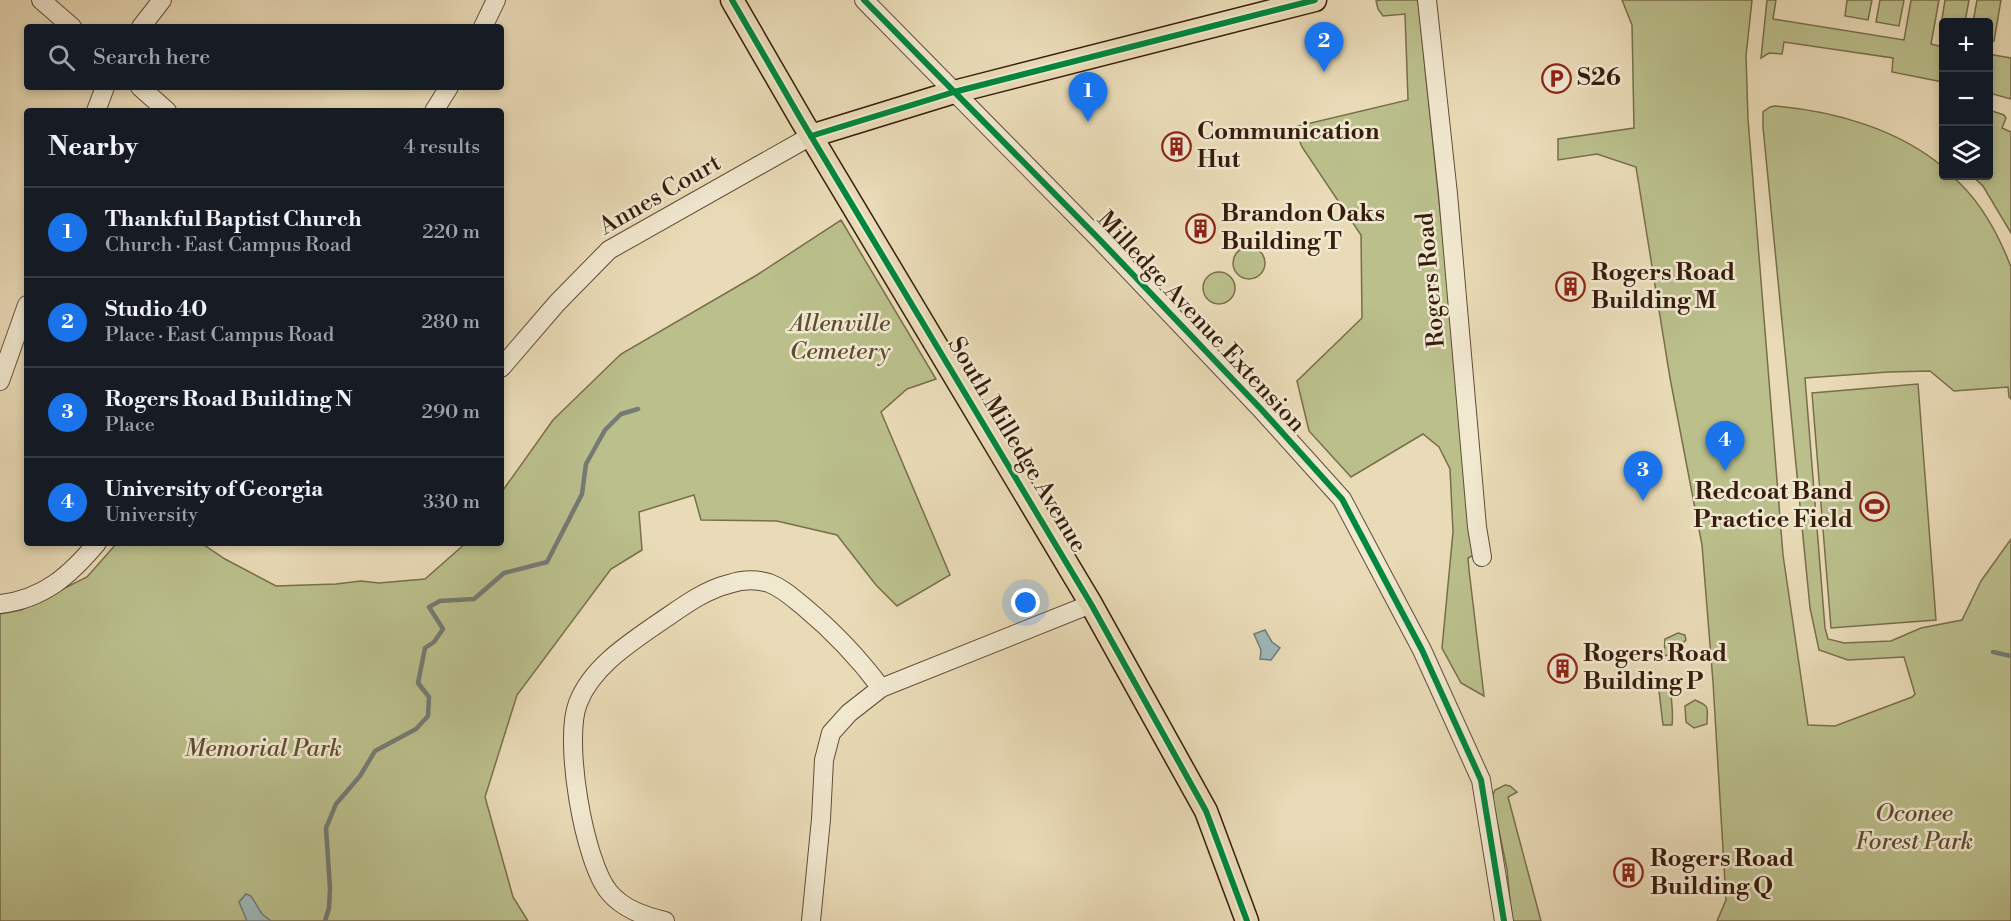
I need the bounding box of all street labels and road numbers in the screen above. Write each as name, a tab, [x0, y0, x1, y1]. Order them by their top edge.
street label: Annes Court	[593, 148, 727, 242]
street label: Milledge Avenue Extension	[1090, 205, 1312, 439]
street label: Rogers Road	[1410, 211, 1452, 349]
street label: South Milledge Avenue	[941, 332, 1093, 558]

